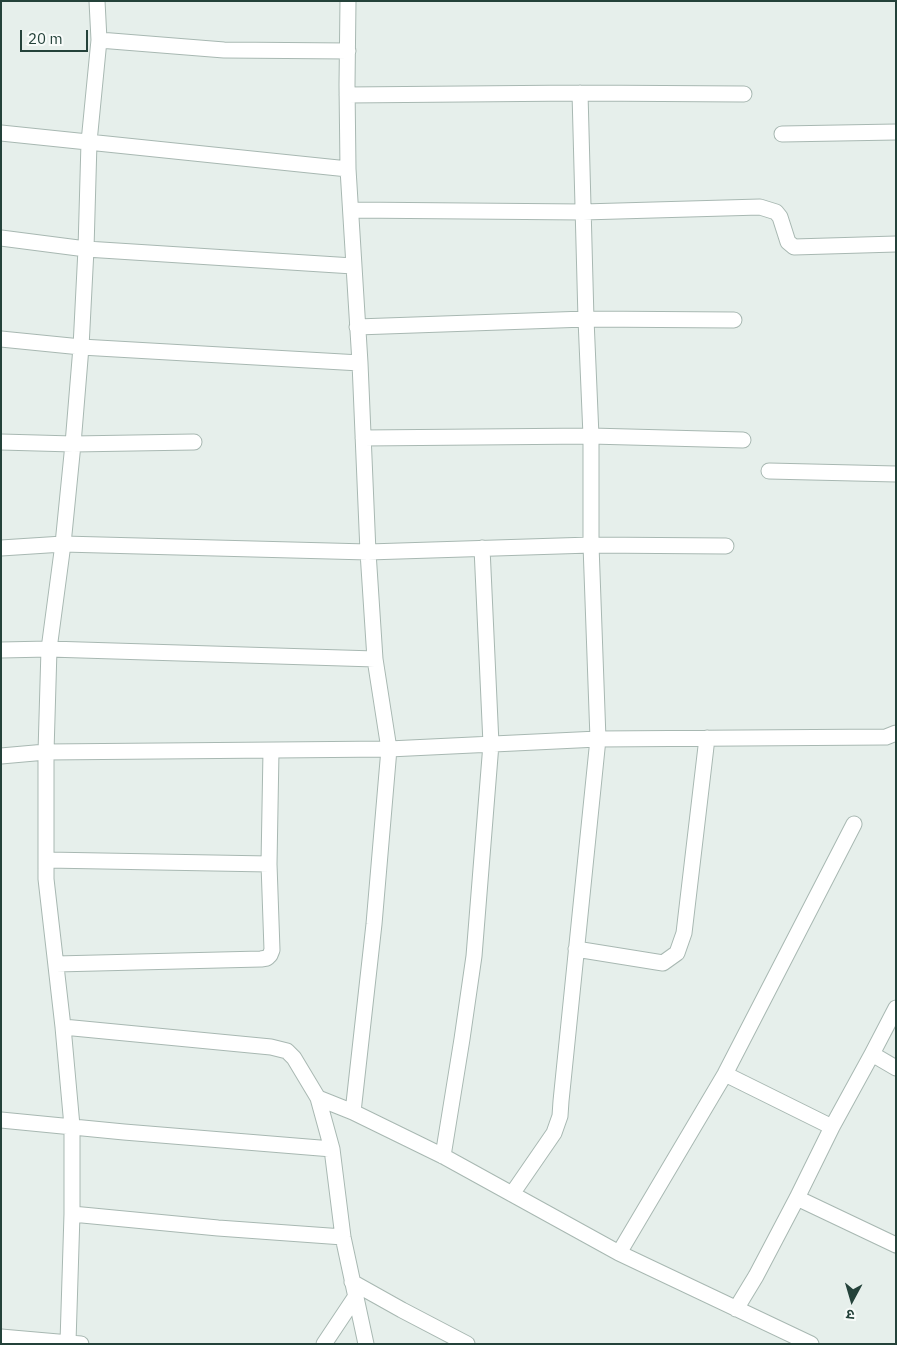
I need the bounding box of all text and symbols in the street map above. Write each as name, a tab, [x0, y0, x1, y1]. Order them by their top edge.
scale bar	[22, 20, 90, 52]
text: 20 m	[28, 29, 63, 48]
north arrow	[827, 1275, 877, 1325]
text: उ	[845, 1306, 855, 1324]

